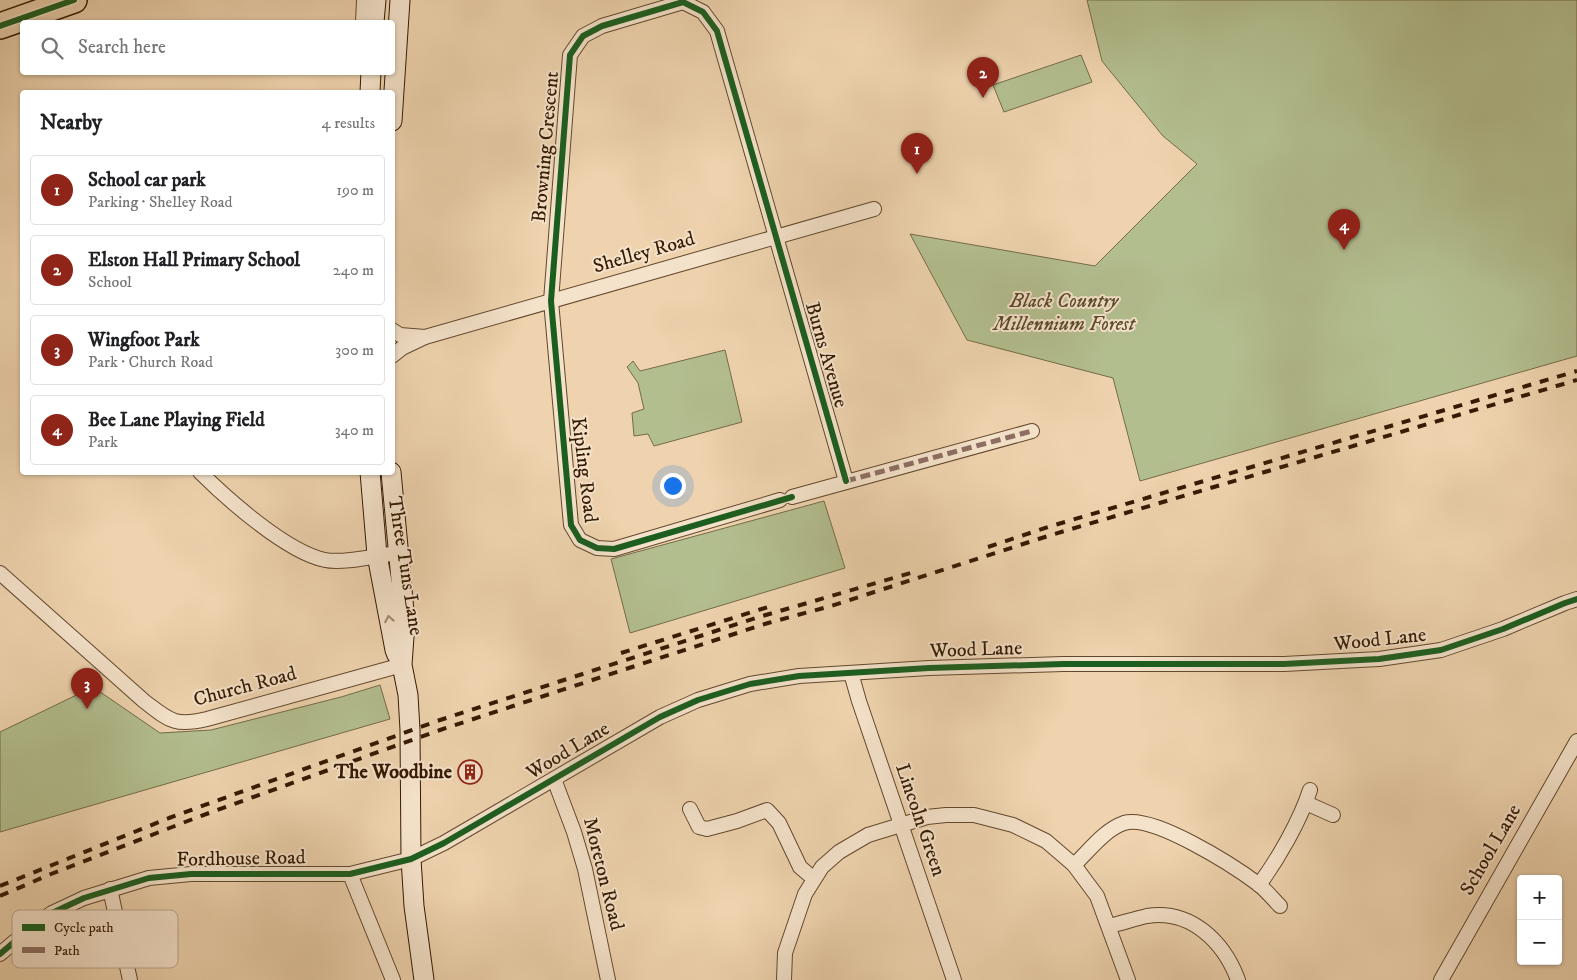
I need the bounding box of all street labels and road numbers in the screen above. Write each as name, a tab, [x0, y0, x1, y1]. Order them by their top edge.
street label: Browning Crescent	[527, 70, 565, 224]
street label: Shelley Road	[590, 227, 698, 279]
street label: Burns Avenue	[799, 299, 853, 411]
street label: Kipling Road	[565, 416, 603, 524]
street label: Three Tuns Lane	[382, 495, 428, 637]
street label: Wood Lane	[1332, 623, 1427, 657]
street label: Wood Lane	[928, 636, 1023, 664]
street label: Church Road	[191, 661, 299, 713]
street label: Wood Lane	[521, 716, 614, 786]
street label: Lincoln Green	[889, 760, 951, 880]
street label: School Lane	[1455, 800, 1527, 900]
street label: Moreton Road	[577, 815, 629, 933]
street label: Fordhouse Road	[176, 845, 306, 873]

